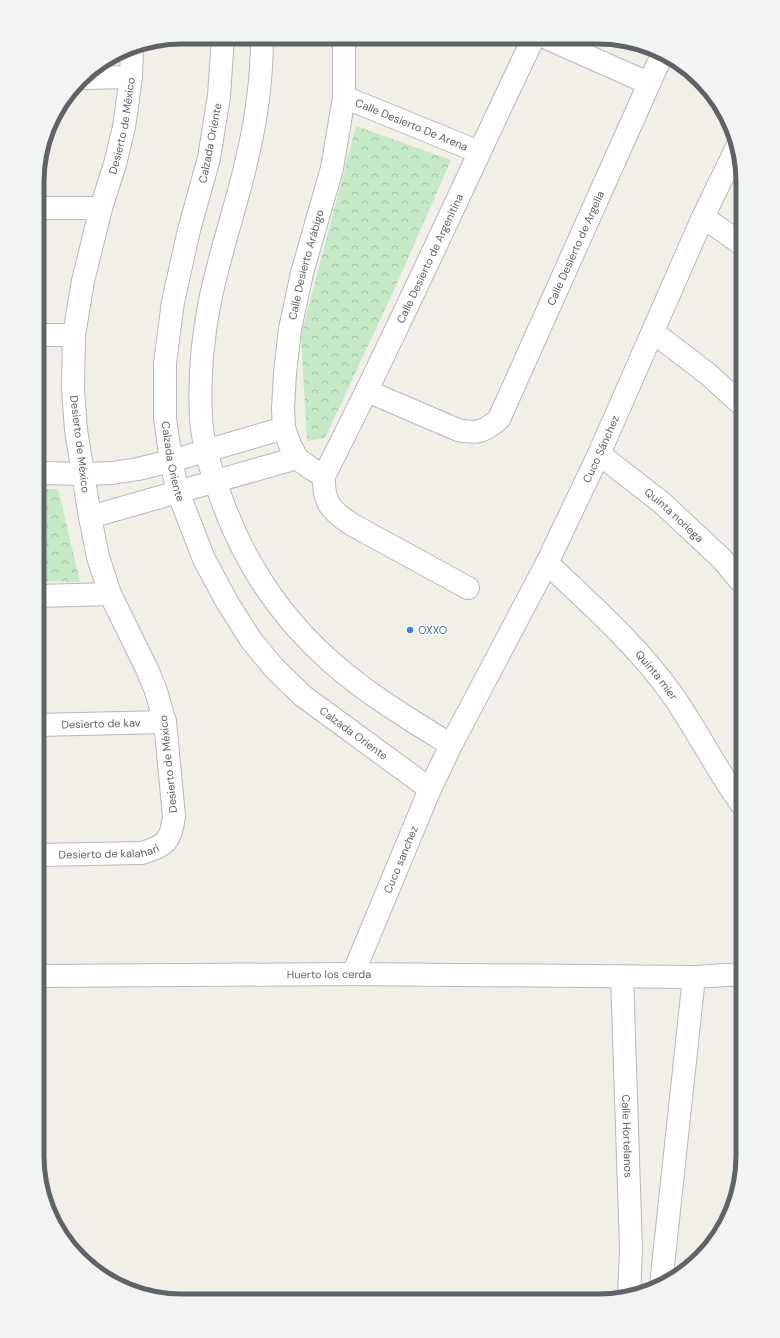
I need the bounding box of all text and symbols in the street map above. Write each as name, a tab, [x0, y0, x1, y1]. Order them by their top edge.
street label: Desierto de México	[105, 76, 138, 176]
street label: Calle Desierto De Arena	[353, 95, 470, 154]
street label: Calzada Oriente	[195, 102, 225, 184]
street label: Calle Desierto de Argelia	[544, 188, 607, 308]
street label: Calle Desierto de Argenitina	[393, 191, 466, 326]
street label: Calle Desierto Arábigo	[285, 208, 327, 321]
street label: Desierto de México	[67, 394, 93, 494]
street label: Cuco Sánchez	[579, 413, 622, 485]
street label: Calzada Oriente	[159, 420, 188, 503]
street label: Quinta noriega	[642, 485, 707, 545]
place label: OXXO	[418, 623, 447, 637]
marker: OXXO	[405, 625, 415, 635]
street label: Quinta mier	[633, 647, 681, 703]
street label: Calzada Oriente	[317, 703, 391, 763]
street label: Desierto de México	[156, 714, 180, 814]
street label: Desierto de kav	[61, 716, 141, 731]
street label: Cuco sanchez	[380, 824, 421, 895]
street label: Desierto de kalahari	[58, 841, 162, 862]
street label: Huerto los cerda	[287, 967, 371, 981]
street label: Calle Hortelanos	[619, 1094, 636, 1178]

